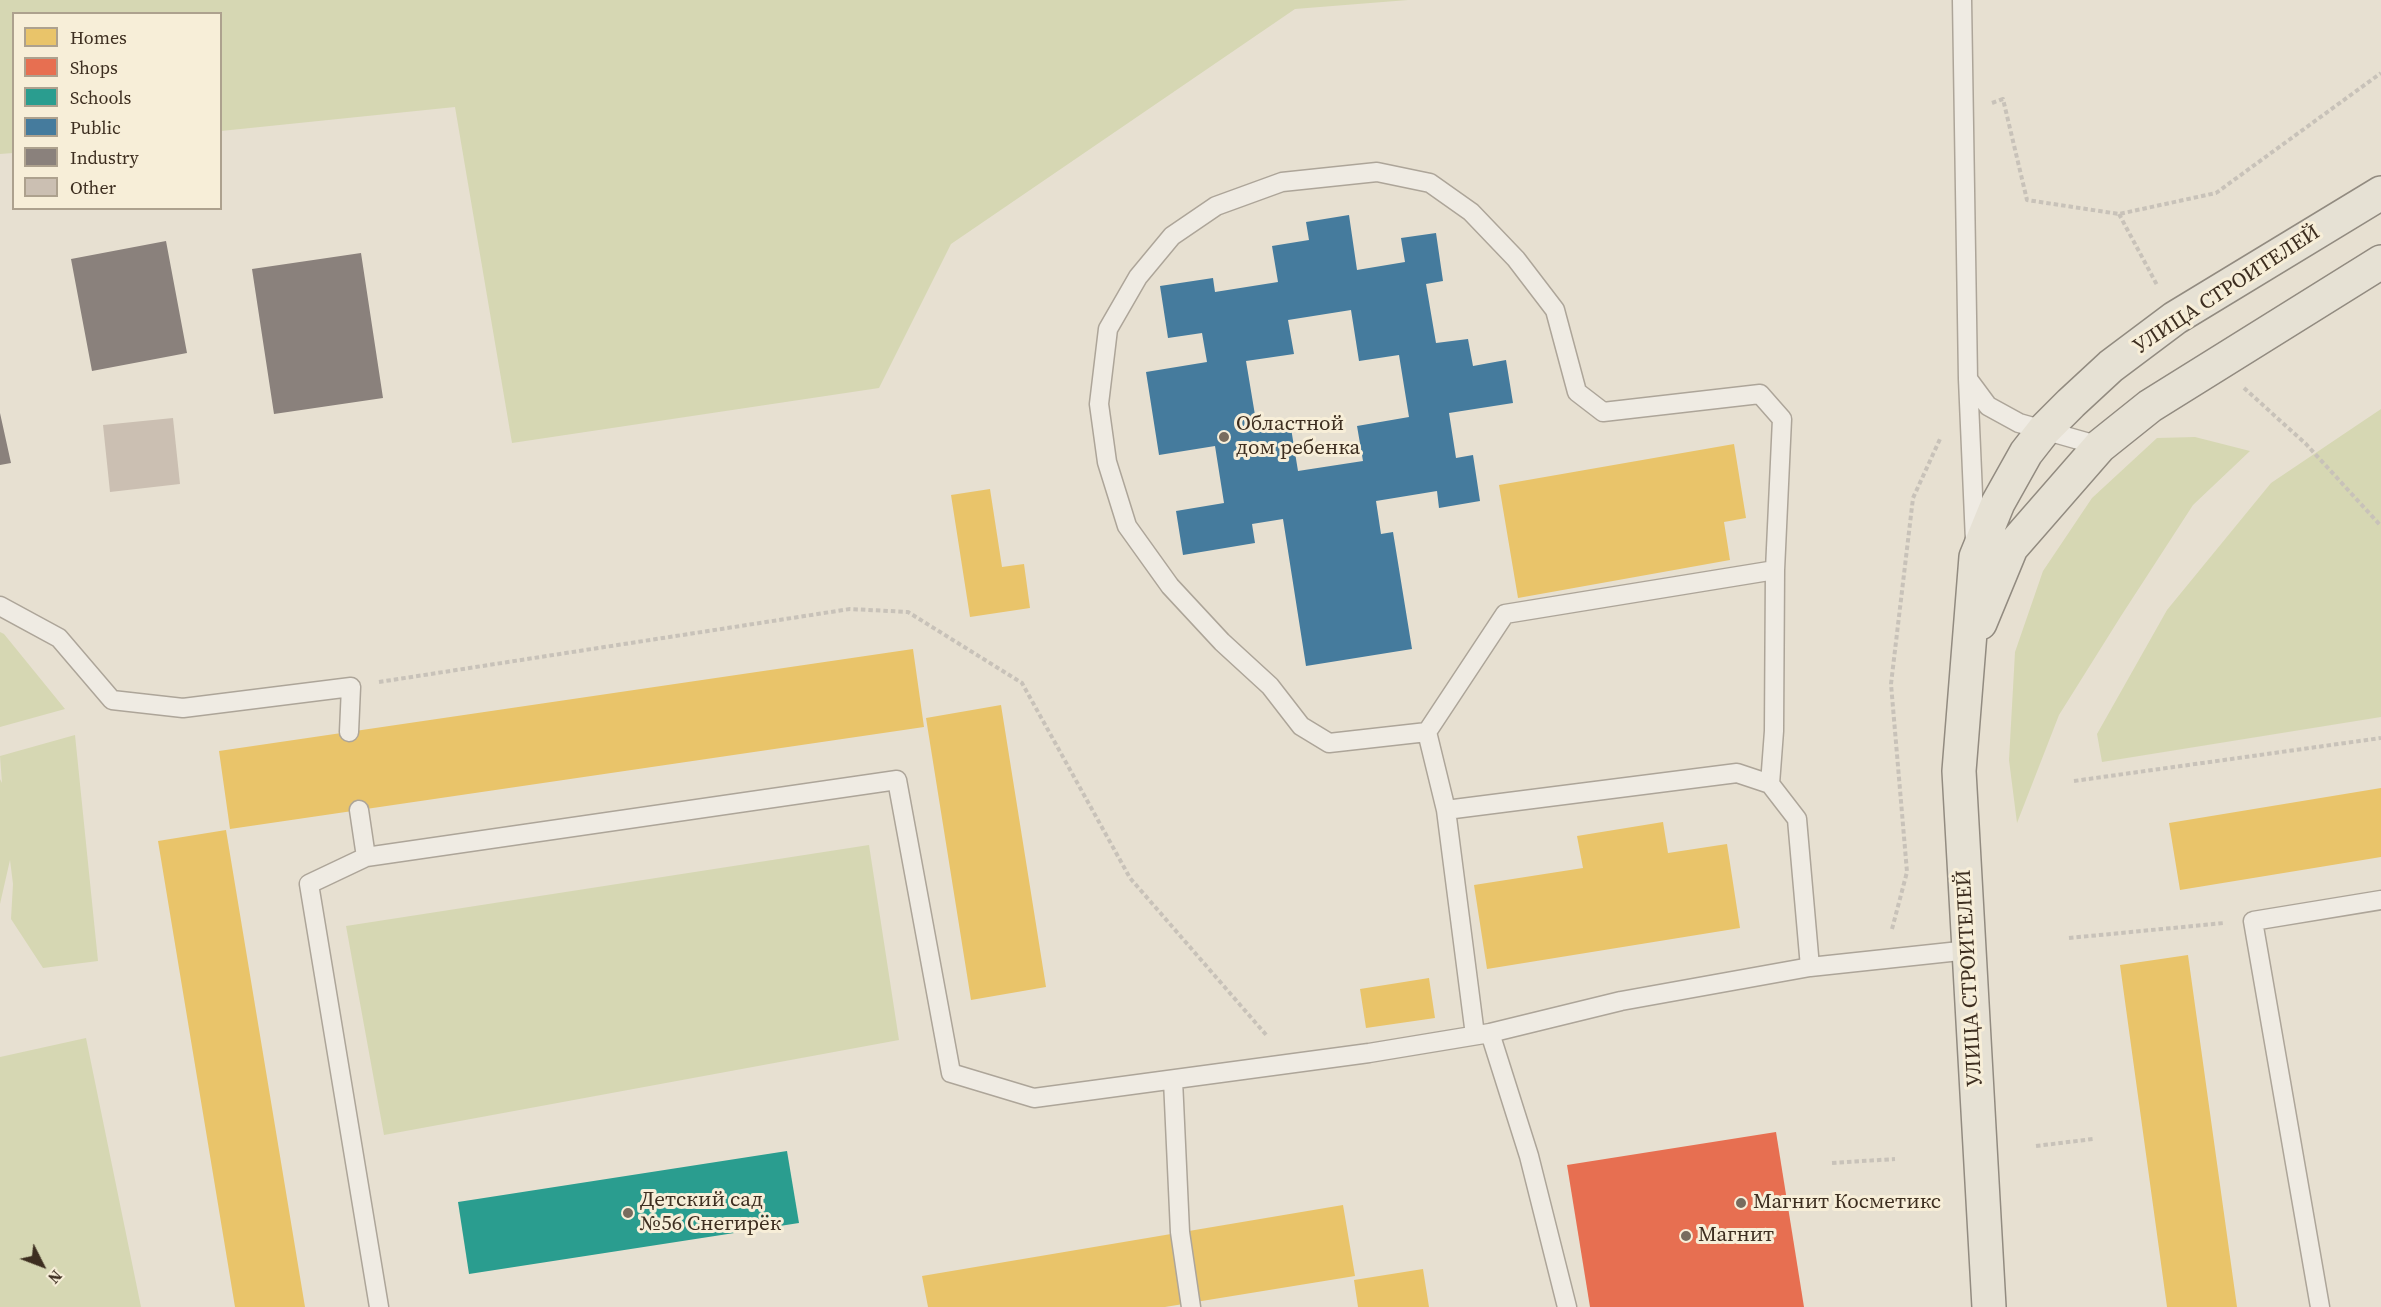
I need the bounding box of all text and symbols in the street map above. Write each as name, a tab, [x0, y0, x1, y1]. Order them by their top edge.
legend	[12, 12, 222, 210]
text: Homes	[70, 25, 127, 50]
text: Shops	[70, 55, 118, 80]
text: Schools	[70, 85, 131, 110]
text: Public	[70, 115, 121, 140]
text: Industry	[70, 145, 139, 170]
text: Other	[70, 175, 116, 200]
street label: УЛИЦА СТРОИТЕЛЕЙ	[2129, 220, 2325, 360]
place label: Областной дом ребенка	[1236, 412, 1360, 462]
marker: Областной дом ребенка	[1217, 430, 1231, 444]
street label: УЛИЦА СТРОИТЕЛЕЙ	[1952, 869, 1988, 1087]
place label: Детский сад №56 Снегирёк	[640, 1188, 781, 1238]
place label: Магнит Косметикс	[1753, 1190, 1941, 1216]
marker: Магнит Косметикс	[1734, 1196, 1748, 1210]
marker: Детский сад №56 Снегирёк	[621, 1206, 635, 1220]
place label: Магнит	[1698, 1223, 1774, 1249]
marker: Магнит	[1679, 1229, 1693, 1243]
north arrow	[12, 1235, 72, 1295]
text: N	[43, 1265, 67, 1289]

